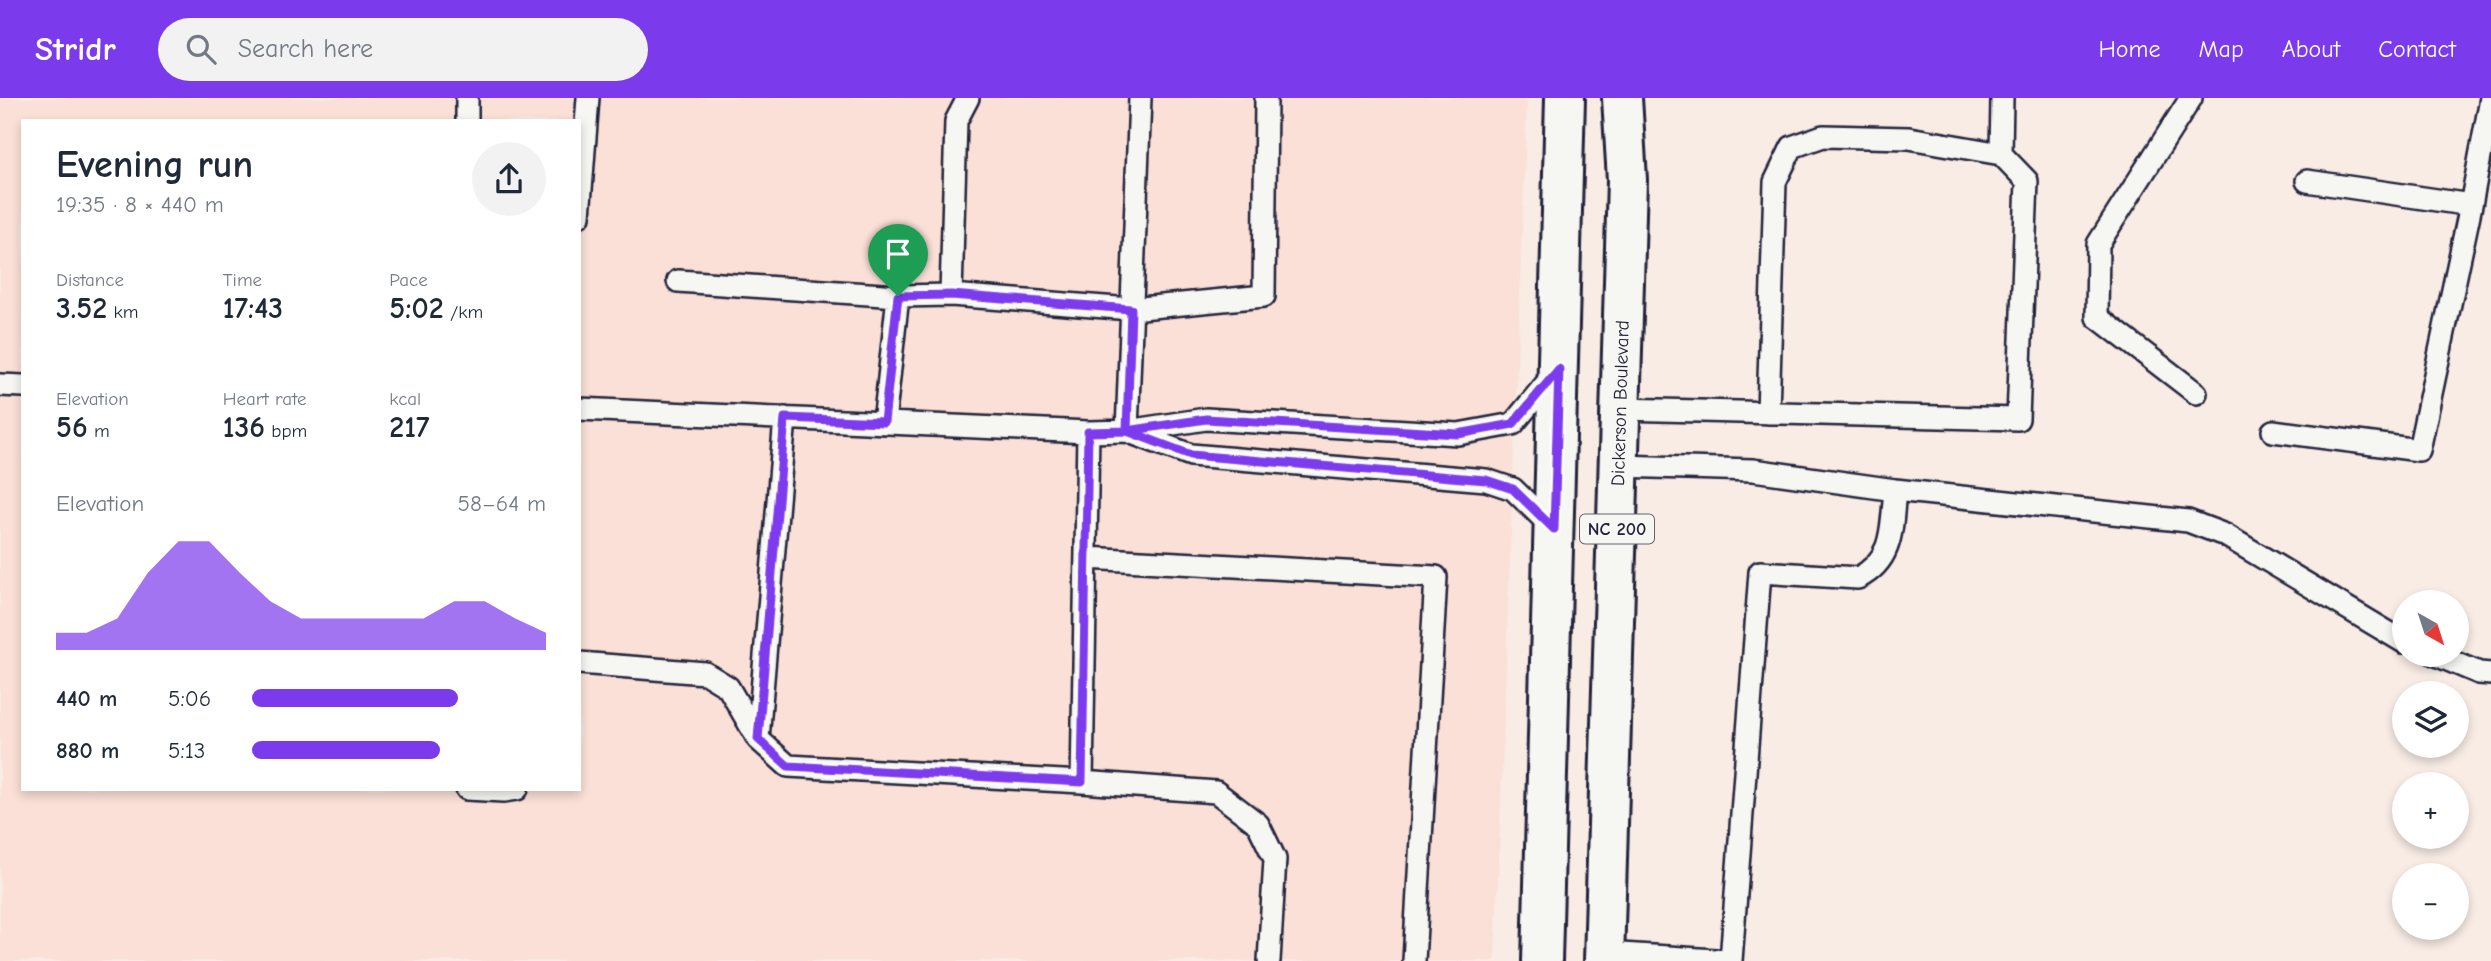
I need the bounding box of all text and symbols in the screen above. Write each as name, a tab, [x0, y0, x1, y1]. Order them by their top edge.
search box	[158, 18, 648, 81]
text: Stridr	[35, 30, 116, 68]
icon: search	[182, 30, 220, 68]
text: Search here	[238, 34, 373, 64]
text: Home	[2099, 35, 2160, 63]
text: Map	[2198, 35, 2244, 63]
text: About	[2282, 35, 2340, 63]
text: Contact	[2378, 35, 2456, 63]
button: share	[472, 142, 546, 216]
text: Evening run	[56, 143, 253, 187]
text: 19:35 · 8 × 440 m	[56, 191, 224, 218]
pin	[868, 224, 928, 296]
icon: arrive	[879, 235, 917, 273]
text: Distance	[56, 269, 124, 291]
text: Time	[223, 269, 262, 291]
text: Pace	[389, 269, 428, 291]
text: 3.52	[56, 291, 107, 326]
text: 17:43	[223, 291, 283, 326]
text: 5:02	[389, 291, 444, 326]
text: km	[107, 301, 138, 323]
text: /km	[444, 301, 483, 323]
street label: Dickerson Boulevard	[1607, 320, 1634, 486]
text: Elevation	[56, 388, 129, 410]
text: Heart rate	[223, 388, 306, 410]
text: kcal	[389, 388, 421, 410]
text: 56	[56, 410, 88, 445]
text: 136	[223, 410, 265, 445]
text: 217	[389, 410, 430, 445]
text: m	[88, 420, 110, 442]
text: bpm	[265, 420, 307, 442]
text: Elevation	[56, 490, 144, 517]
text: 58–64 m	[458, 490, 546, 517]
road number: NC 200	[1580, 514, 1654, 544]
north arrow	[2392, 590, 2469, 667]
map controls	[2392, 590, 2469, 940]
button: layers	[2392, 681, 2469, 758]
text: 440 m	[56, 685, 117, 712]
text: 5:06	[168, 685, 211, 712]
text: 880 m	[56, 737, 119, 764]
text: 5:13	[168, 737, 205, 764]
button: +	[2392, 772, 2469, 849]
button: −	[2392, 863, 2469, 940]

